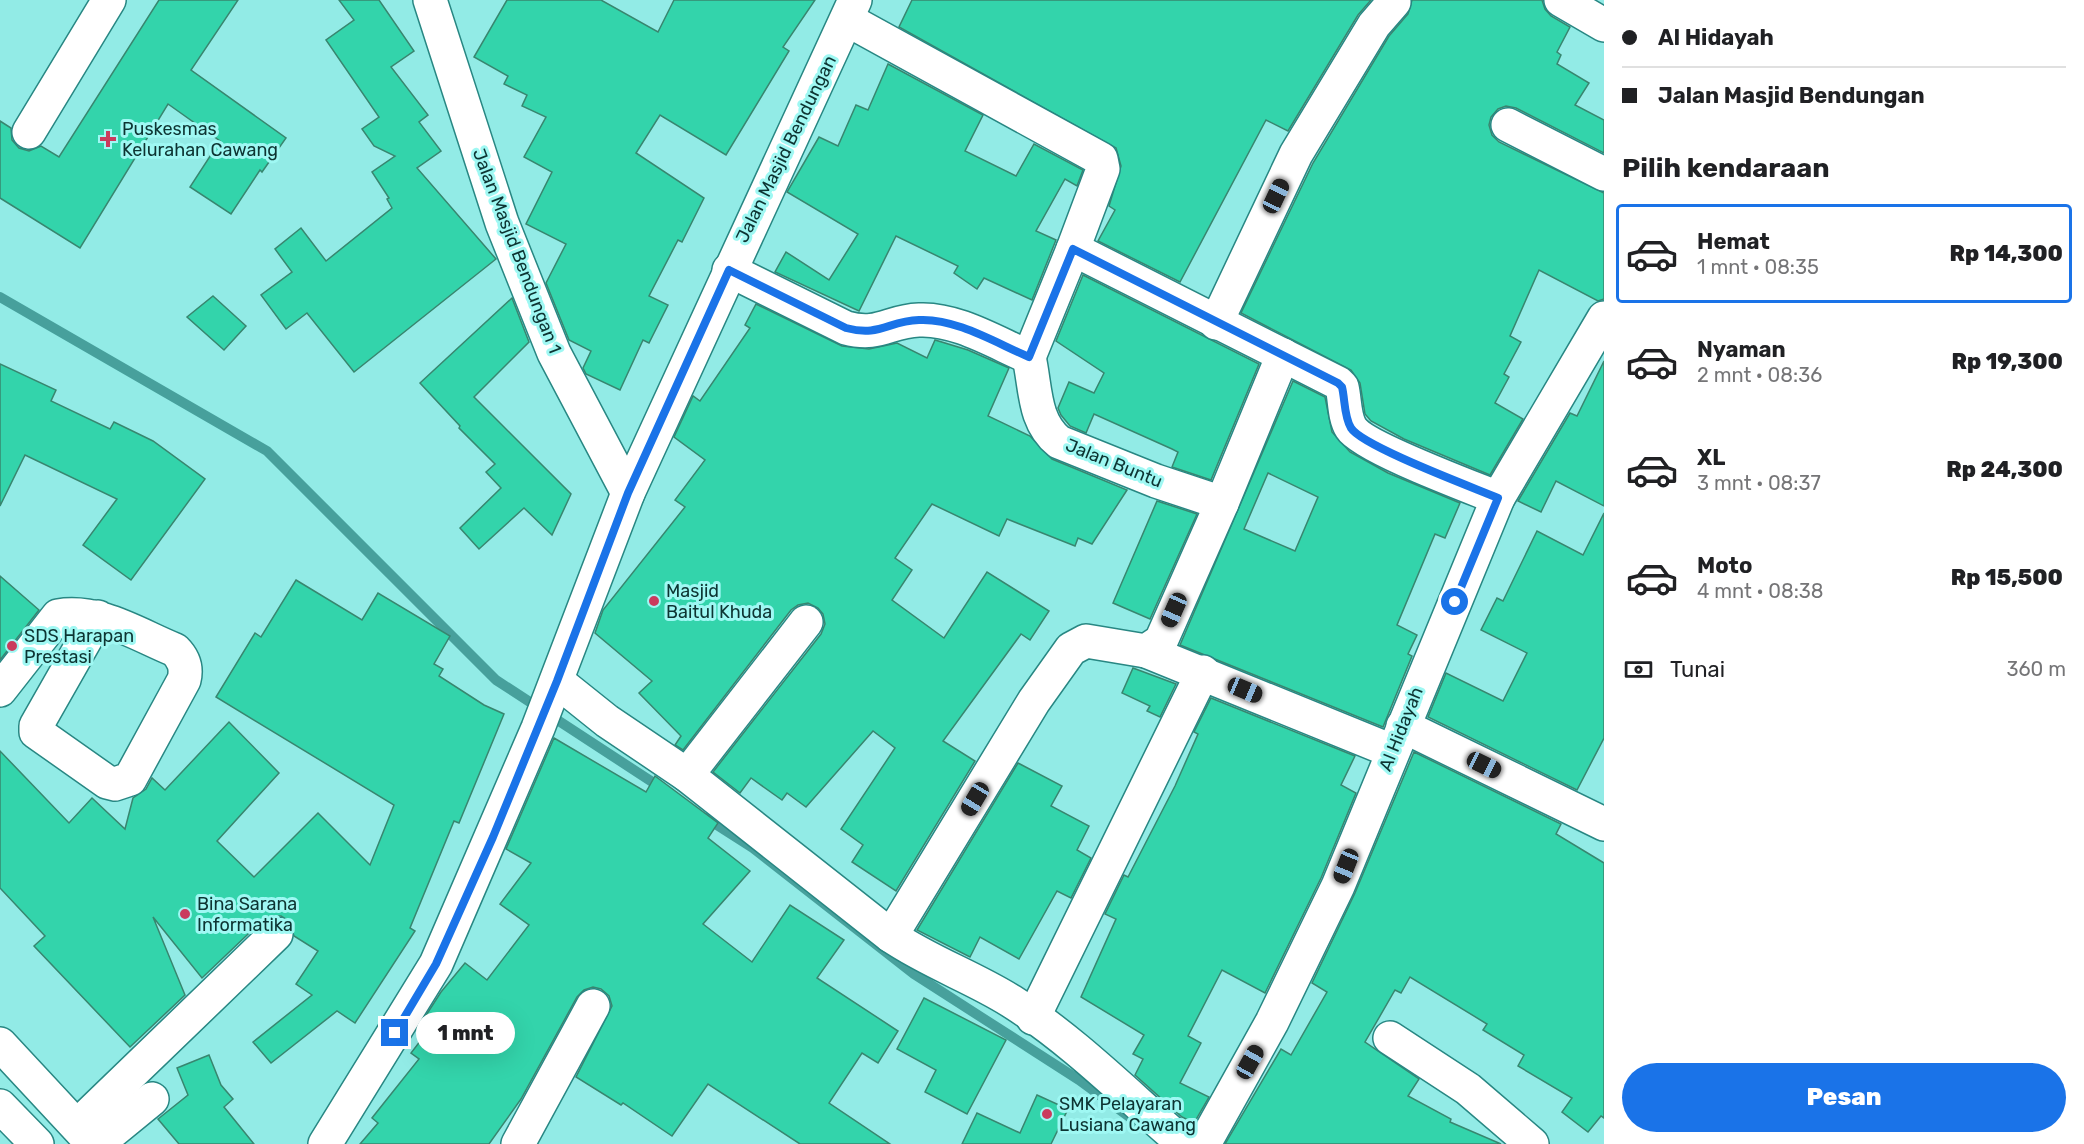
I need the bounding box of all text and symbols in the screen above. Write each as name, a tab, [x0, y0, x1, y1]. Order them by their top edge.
text: Al Hidayah	[1658, 24, 1774, 51]
street label: Jalan Masjid Bendungan	[731, 52, 841, 246]
text: Jalan Masjid Bendungan	[1658, 82, 1925, 109]
place label: Puskesmas Kelurahan Cawang	[122, 118, 278, 161]
marker: Puskesmas Kelurahan Cawang	[99, 130, 117, 148]
street label: Jalan Masjid Bendungan 1	[468, 146, 566, 356]
text: Pilih kendaraan	[1622, 152, 1830, 184]
car	[1260, 176, 1292, 216]
icon: car	[1625, 227, 1679, 281]
text: Hemat	[1697, 228, 1770, 255]
text: Rp 14,300	[1950, 240, 2063, 267]
text: 1 mnt · 08:35	[1697, 255, 1819, 279]
icon: car	[1625, 335, 1679, 389]
text: Nyaman	[1697, 336, 1786, 363]
text: Rp 19,300	[1951, 348, 2063, 375]
text: 2 mnt · 08:36	[1697, 363, 1822, 387]
street label: Jalan Buntu	[1062, 434, 1166, 492]
icon: car	[1625, 443, 1679, 497]
text: XL	[1697, 444, 1725, 471]
text: Rp 24,300	[1946, 456, 2063, 483]
text: 3 mnt · 08:37	[1697, 471, 1821, 495]
icon: car	[1625, 551, 1679, 605]
text: Moto	[1697, 552, 1752, 579]
text: Rp 15,500	[1951, 564, 2063, 591]
text: 4 mnt · 08:38	[1697, 579, 1824, 603]
place label: Masjid Baitul Khuda	[666, 580, 772, 623]
route start	[1441, 588, 1468, 615]
car	[1158, 590, 1190, 630]
marker: Masjid Baitul Khuda	[647, 594, 661, 608]
place label: SDS Harapan Prestasi	[24, 625, 134, 668]
marker: SDS Harapan Prestasi	[5, 639, 19, 653]
icon: cash	[1622, 653, 1655, 686]
text: Tunai	[1670, 656, 1725, 683]
text: 360 m	[2007, 657, 2066, 681]
car	[1225, 675, 1265, 705]
street label: Al Hidayah	[1374, 684, 1428, 774]
car	[1464, 749, 1504, 781]
car	[958, 779, 992, 819]
car	[1331, 846, 1361, 886]
place label: Bina Sarana Informatika	[197, 893, 297, 936]
marker: Bina Sarana Informatika	[178, 907, 192, 921]
callout: 1 mnt	[416, 1012, 515, 1054]
route end	[381, 1019, 408, 1046]
text: 1 mnt	[437, 1021, 494, 1045]
car	[1233, 1042, 1267, 1082]
button: Pesan	[1622, 1063, 2066, 1132]
place label: SMK Pelayaran Lusiana Cawang	[1059, 1093, 1196, 1136]
marker: SMK Pelayaran Lusiana Cawang	[1040, 1107, 1054, 1121]

